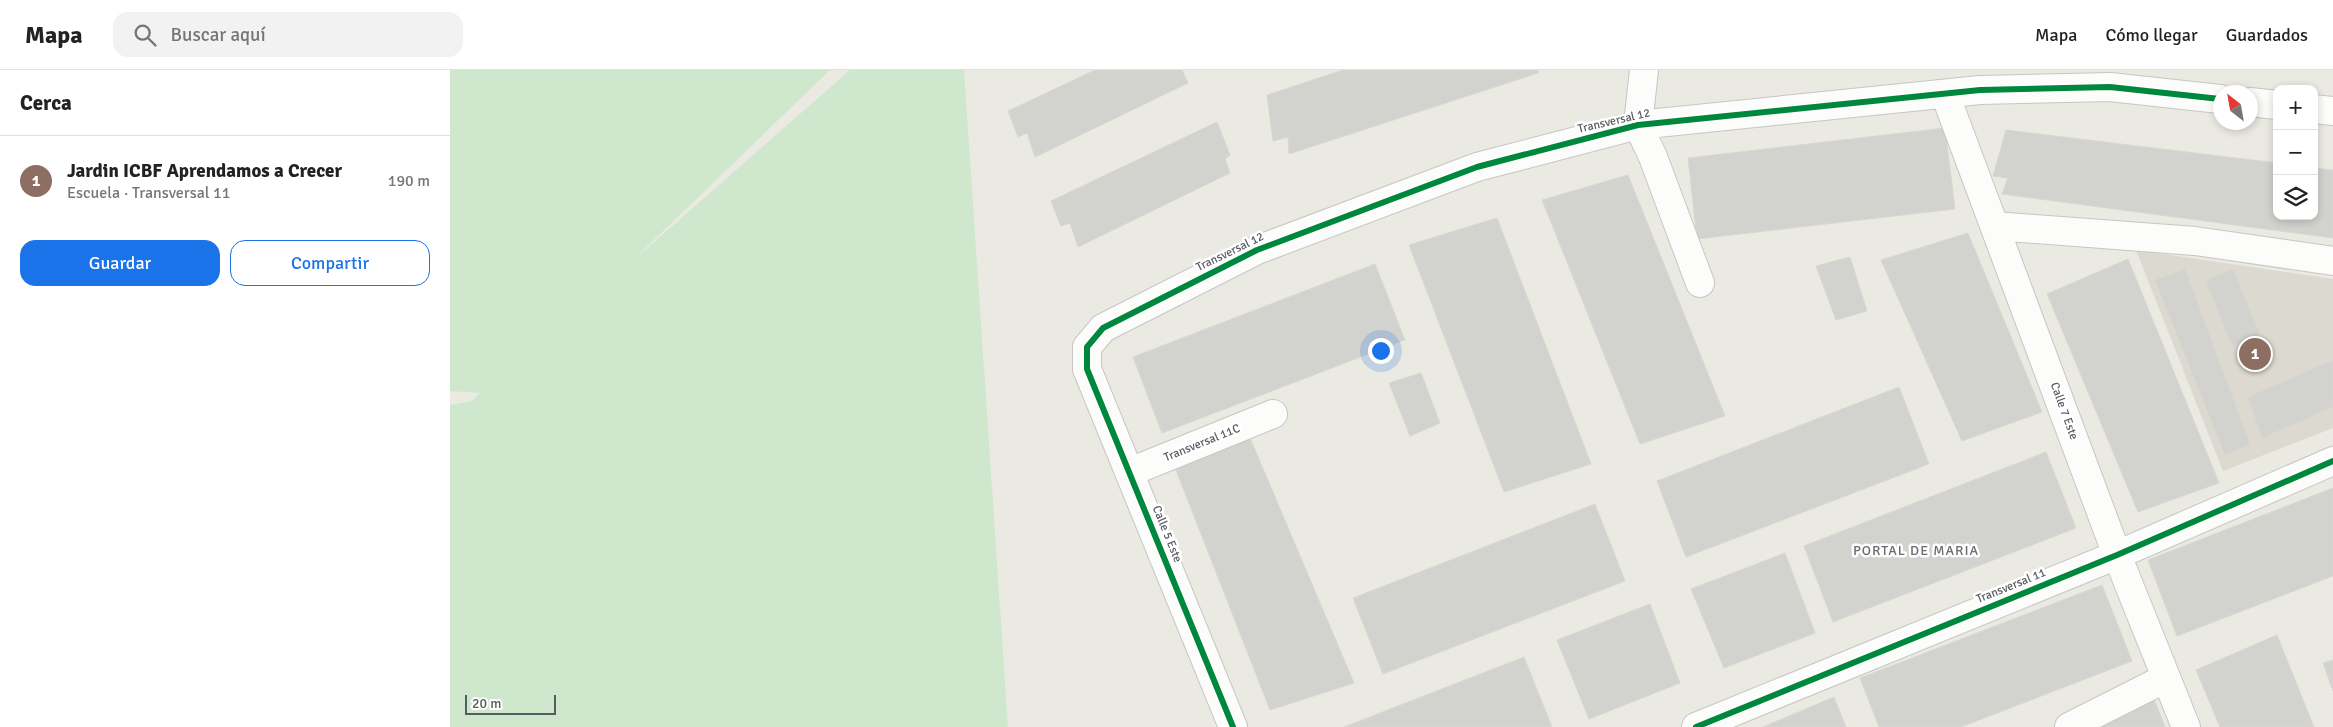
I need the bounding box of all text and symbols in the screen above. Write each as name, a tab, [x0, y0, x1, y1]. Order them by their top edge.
search box	[113, 12, 463, 57]
text: Mapa	[25, 20, 83, 50]
icon: search	[131, 21, 159, 49]
text: Buscar aquí	[171, 23, 266, 47]
text: Mapa	[2035, 24, 2077, 46]
text: Cómo llegar	[2105, 24, 2198, 46]
text: Guardados	[2226, 24, 2308, 46]
north arrow	[2213, 85, 2258, 130]
map controls	[2273, 85, 2318, 220]
button: +	[2273, 85, 2318, 130]
text: Cerca	[20, 90, 72, 116]
street label: Transversal 12	[1576, 105, 1652, 137]
button: −	[2273, 130, 2318, 175]
text: Jardin ICBF Aprendamos a Crecer	[67, 159, 342, 183]
text: 1	[32, 171, 40, 191]
text: 190 m	[388, 171, 430, 191]
button: layers	[2273, 175, 2318, 220]
text: Escuela · Transversal 11	[67, 183, 230, 203]
street label: Transversal 12	[1194, 229, 1266, 275]
button: Guardar	[20, 240, 220, 286]
button: Compartir	[230, 240, 430, 286]
pin: 1	[2239, 335, 2271, 373]
your location	[1368, 338, 1394, 364]
street label: Calle 7 Este	[2047, 380, 2081, 442]
street label: Transversal 11C	[1162, 421, 1242, 465]
street label: Calle 5 Este	[1149, 503, 1185, 565]
district label: PORTAL DE MARIA	[1853, 542, 1979, 559]
street label: Transversal 11	[1974, 565, 2048, 607]
scale bar	[465, 692, 556, 715]
text: 20 m	[472, 695, 501, 712]

